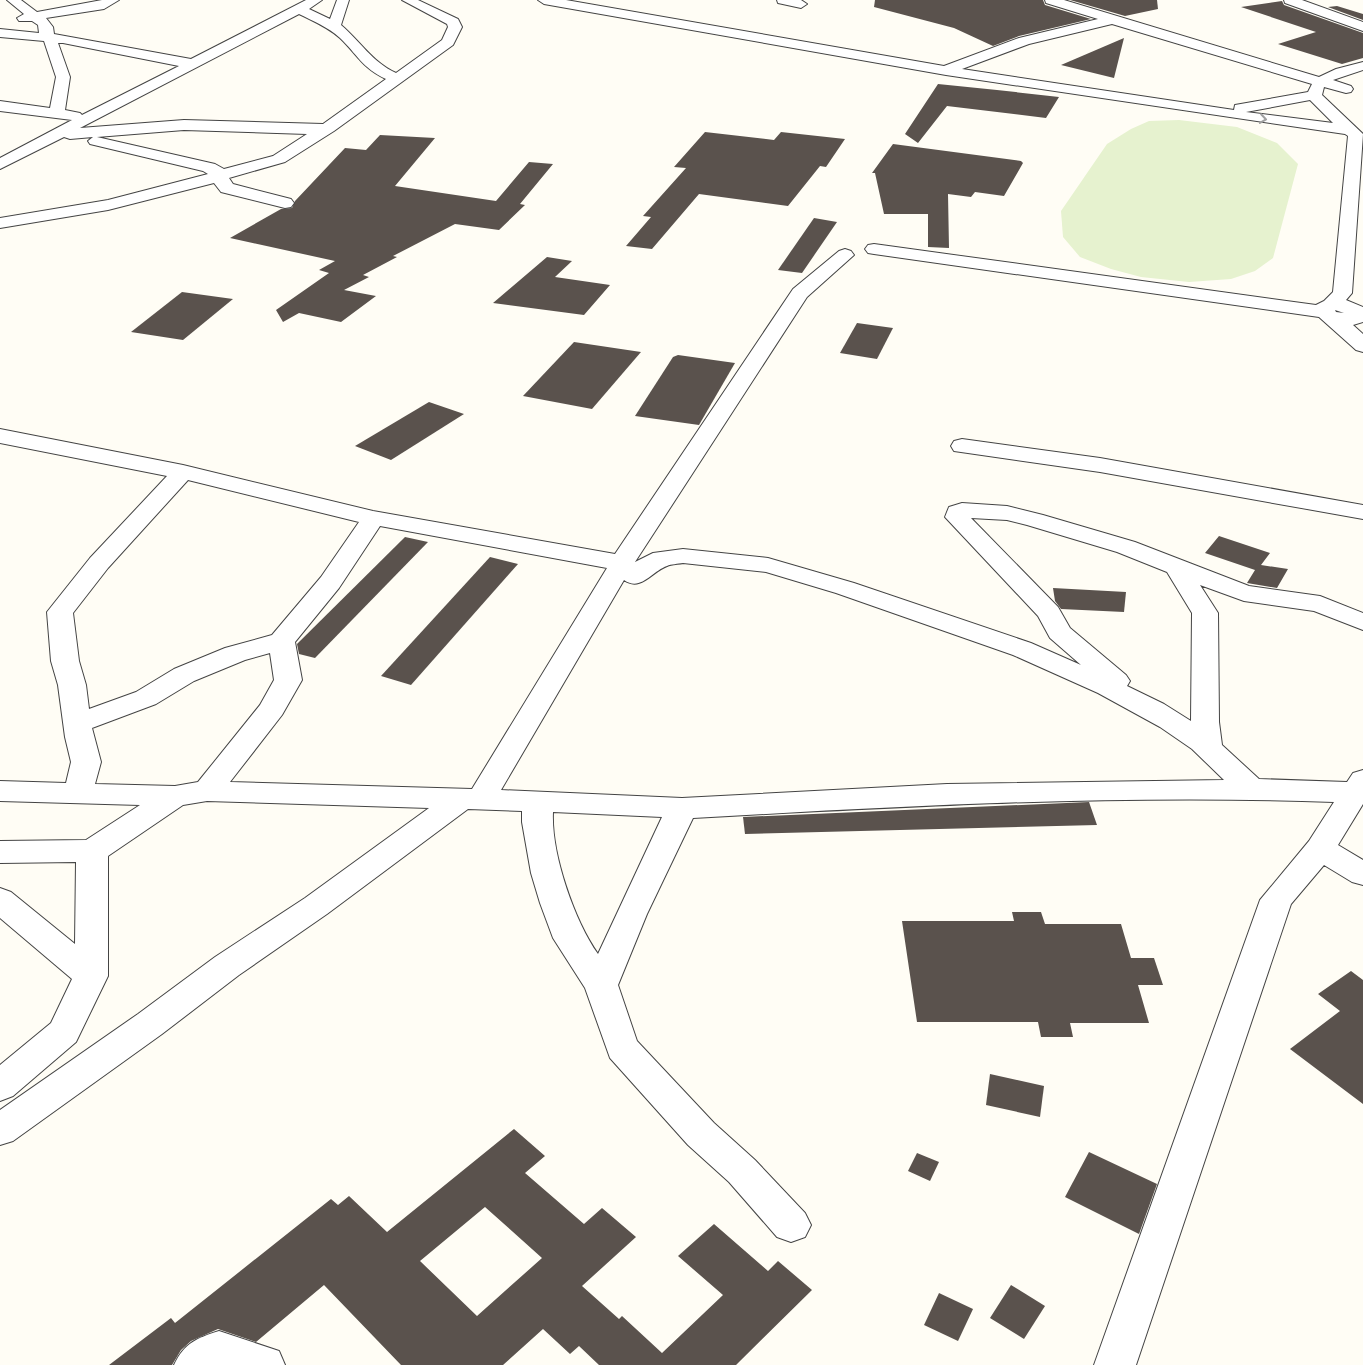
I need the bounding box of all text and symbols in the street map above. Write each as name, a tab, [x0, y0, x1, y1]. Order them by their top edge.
one-way arrow	[1259, 113, 1267, 124]

